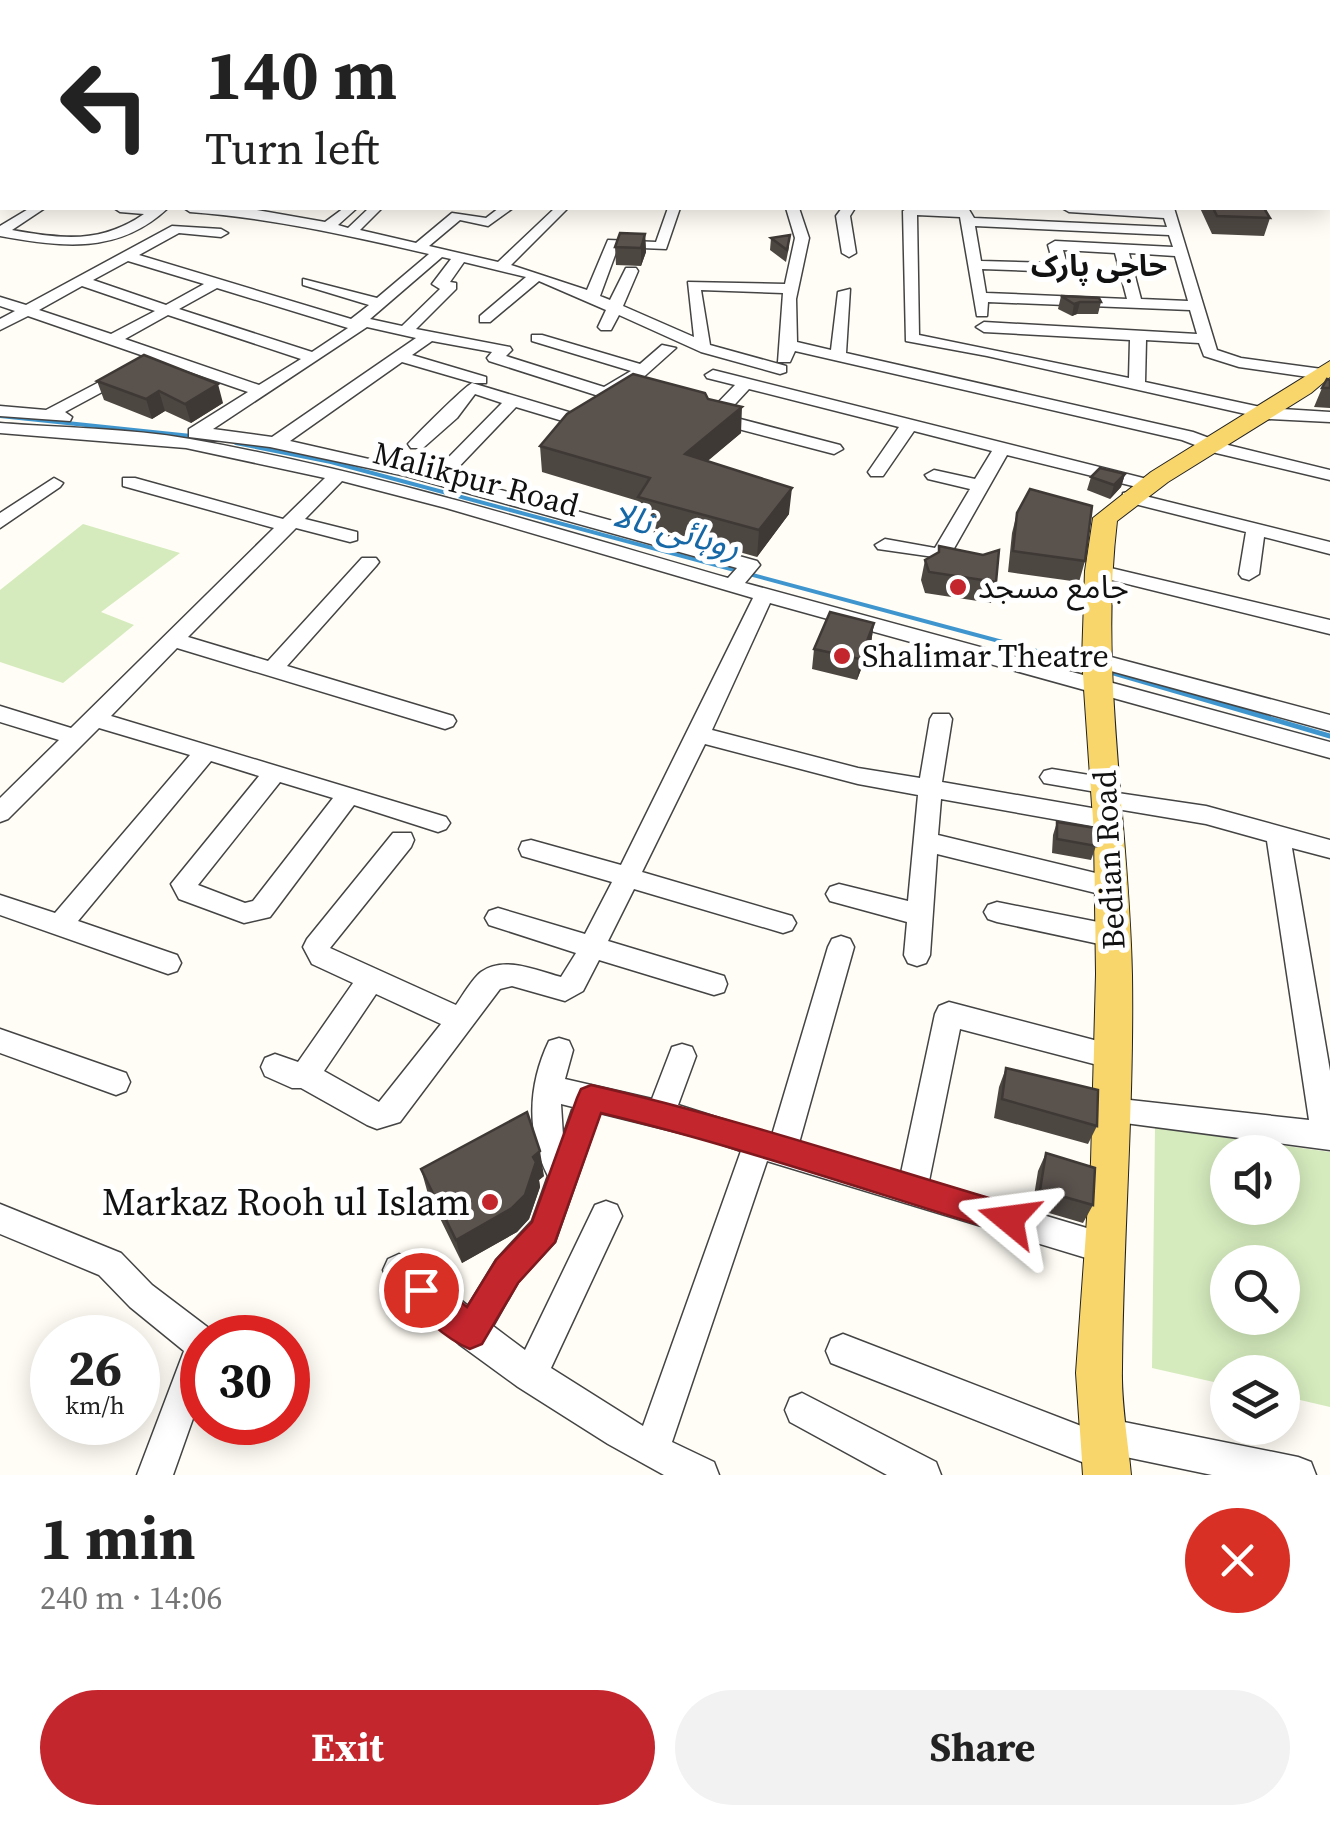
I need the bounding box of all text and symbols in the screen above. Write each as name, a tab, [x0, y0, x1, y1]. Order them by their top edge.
text: 140 m	[205, 26, 397, 122]
icon: left	[40, 40, 170, 170]
text: Turn left	[205, 117, 379, 179]
district label: حاجی پارک	[1031, 245, 1167, 286]
street label: Malikpur Road	[368, 430, 584, 528]
water label: روہائی نالا	[606, 490, 746, 570]
place label: جامع مسجد	[978, 565, 1129, 611]
marker: جامع مسجد	[947, 576, 969, 598]
place label: Shalimar Theatre	[862, 634, 1109, 678]
marker: Shalimar Theatre	[831, 645, 853, 667]
street label: Bedian Road	[1082, 769, 1136, 951]
map controls	[1210, 1135, 1300, 1445]
button: sound	[1210, 1135, 1300, 1225]
position arrow	[957, 1167, 1061, 1271]
place label: Markaz Rooh ul Islam	[102, 1176, 470, 1228]
marker: Markaz Rooh ul Islam	[479, 1191, 501, 1213]
button: search	[1210, 1245, 1300, 1335]
pin	[379, 1248, 464, 1333]
icon: arrive	[394, 1263, 449, 1318]
speed limit sign: 30	[180, 1315, 310, 1445]
text: 26	[68, 1333, 122, 1402]
button: layers	[1210, 1355, 1300, 1445]
text: km/h	[65, 1388, 125, 1422]
text: 1 min	[40, 1497, 196, 1579]
button: close	[1185, 1508, 1290, 1613]
text: 240 m · 14:06	[40, 1576, 222, 1620]
button: Exit	[40, 1690, 655, 1805]
button: Share	[675, 1690, 1290, 1805]

